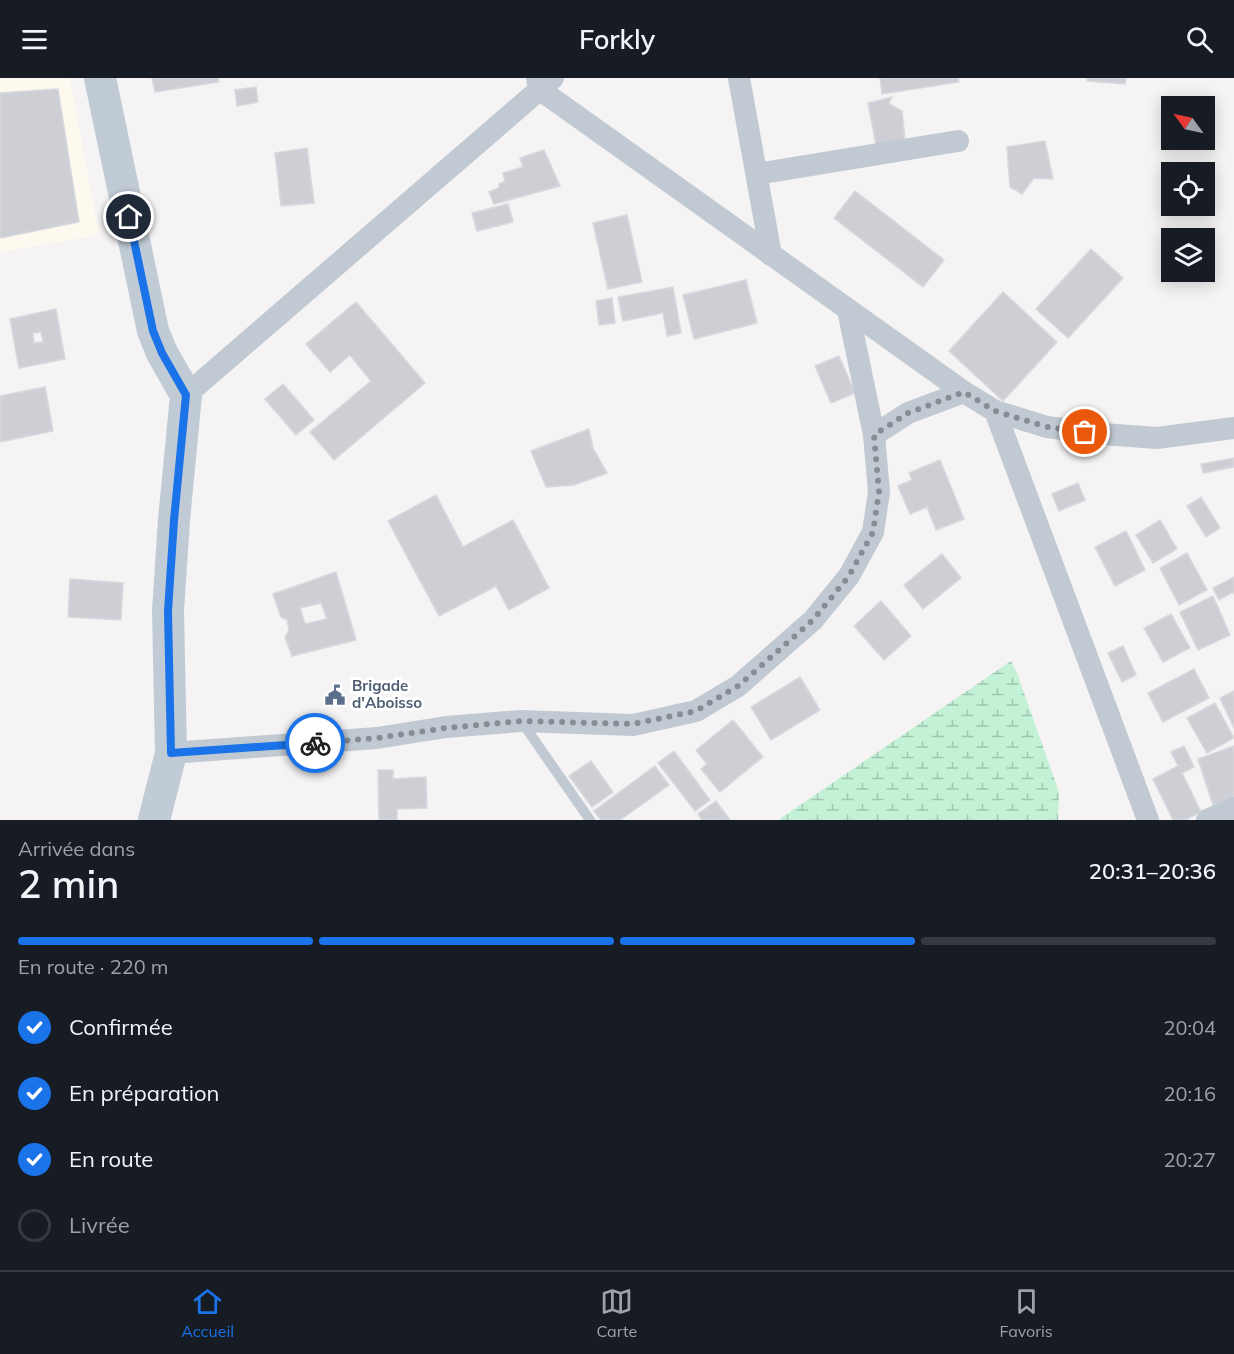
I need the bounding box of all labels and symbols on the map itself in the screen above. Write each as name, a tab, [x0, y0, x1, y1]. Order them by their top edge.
north arrow	[1161, 96, 1215, 150]
pin	[103, 191, 154, 242]
pin	[1059, 406, 1110, 457]
place label: Brigade d'Aboisso	[352, 676, 422, 712]
public building icon: Brigade d'Aboisso	[323, 683, 347, 707]
courier	[285, 713, 345, 773]

